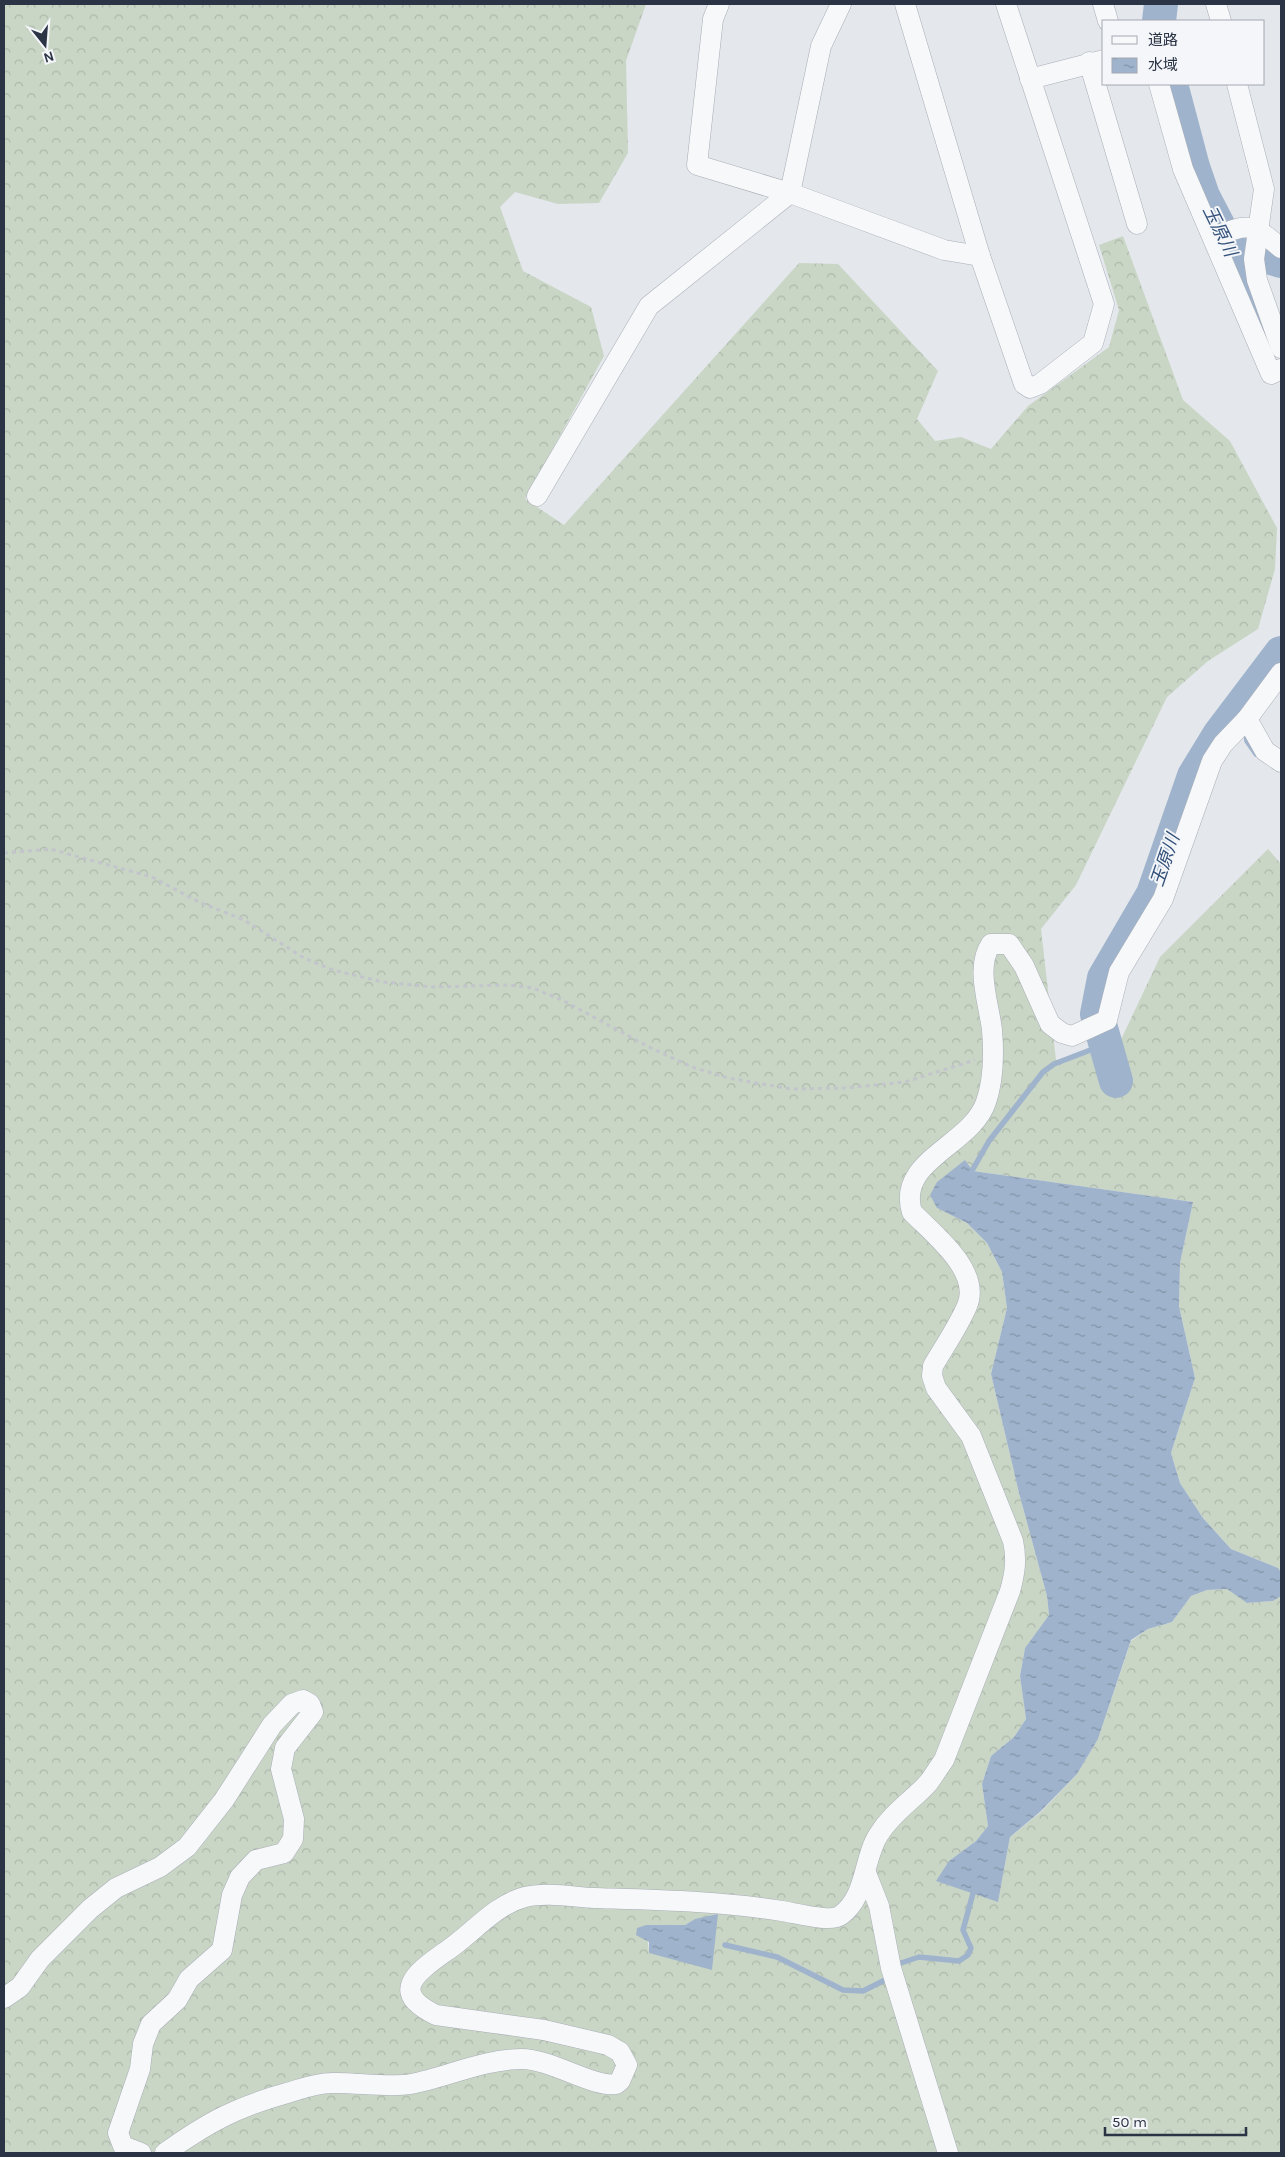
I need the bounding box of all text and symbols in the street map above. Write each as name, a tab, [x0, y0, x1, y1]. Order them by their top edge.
north arrow	[20, 20, 70, 70]
legend	[1102, 20, 1265, 85]
text: 道路	[1148, 31, 1178, 49]
text: N	[41, 47, 56, 67]
text: 水域	[1148, 56, 1178, 74]
water label: 玉原川	[1198, 202, 1243, 262]
water label: 玉原川	[1146, 829, 1185, 889]
scale bar	[1105, 2104, 1246, 2136]
text: 50 m	[1112, 2113, 1147, 2131]

